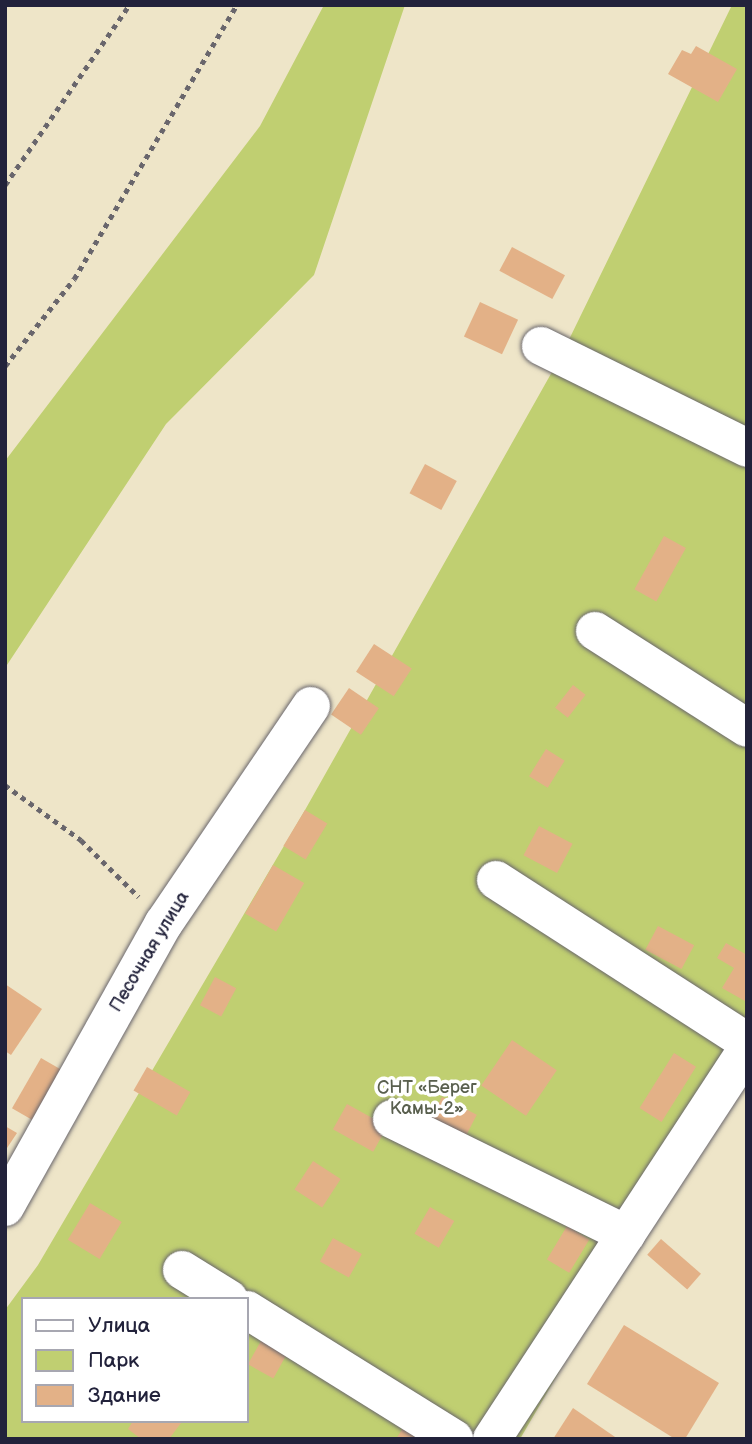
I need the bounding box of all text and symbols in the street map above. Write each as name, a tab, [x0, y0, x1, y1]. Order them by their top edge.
street label: Песочная улица	[106, 888, 194, 1016]
park label: СНТ «Берег Камы-2»	[377, 1078, 477, 1120]
legend	[21, 1297, 248, 1423]
text: Улица	[88, 1313, 150, 1338]
text: Парк	[88, 1348, 139, 1373]
text: Здание	[88, 1383, 161, 1408]

